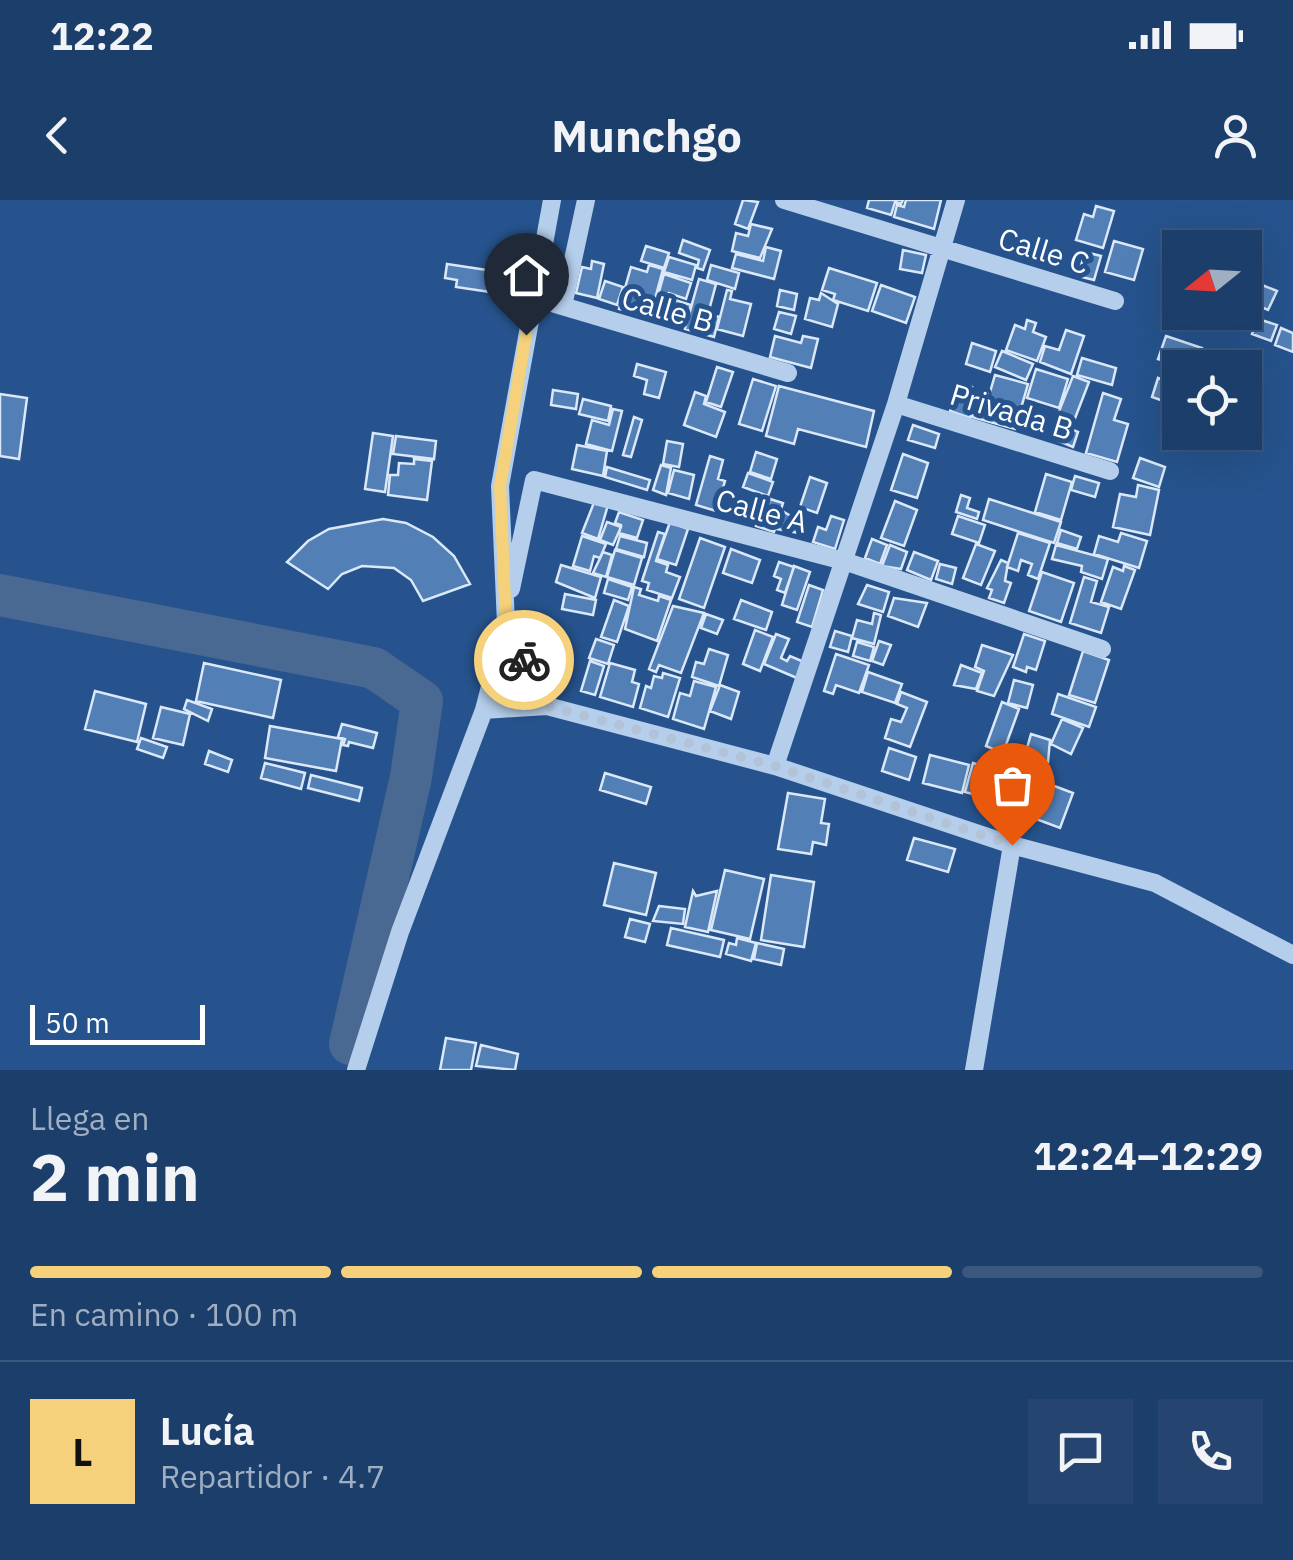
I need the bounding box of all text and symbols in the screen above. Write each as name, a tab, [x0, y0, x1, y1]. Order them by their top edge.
text: 12:22	[50, 11, 154, 60]
text: Munchgo	[551, 106, 742, 164]
icon: back	[30, 108, 85, 163]
icon: person	[1208, 108, 1263, 163]
street label: Calle C	[994, 218, 1094, 282]
north arrow	[1162, 230, 1262, 330]
map controls	[1162, 230, 1262, 450]
pin	[484, 233, 569, 336]
icon: home	[499, 248, 554, 303]
street label: Calle B	[617, 277, 719, 341]
button: locate	[1162, 350, 1262, 450]
street label: Privada B	[946, 374, 1078, 448]
street label: Calle A	[712, 479, 812, 541]
courier	[474, 610, 574, 710]
icon: bike	[497, 633, 552, 688]
pin	[970, 743, 1055, 846]
icon: bag	[985, 758, 1040, 813]
scale bar	[30, 1000, 205, 1044]
text: 50 m	[45, 1004, 110, 1041]
text: Llega en	[30, 1097, 150, 1139]
text: 12:24–12:29	[1033, 1131, 1263, 1180]
text: 2 min	[30, 1134, 200, 1219]
text: En camino · 100 m	[30, 1293, 298, 1335]
button: chat	[1028, 1399, 1133, 1504]
button: phone	[1158, 1399, 1263, 1504]
text: Lucía	[160, 1406, 255, 1455]
text: L	[72, 1427, 93, 1476]
text: Repartidor · 4.7	[160, 1455, 385, 1497]

